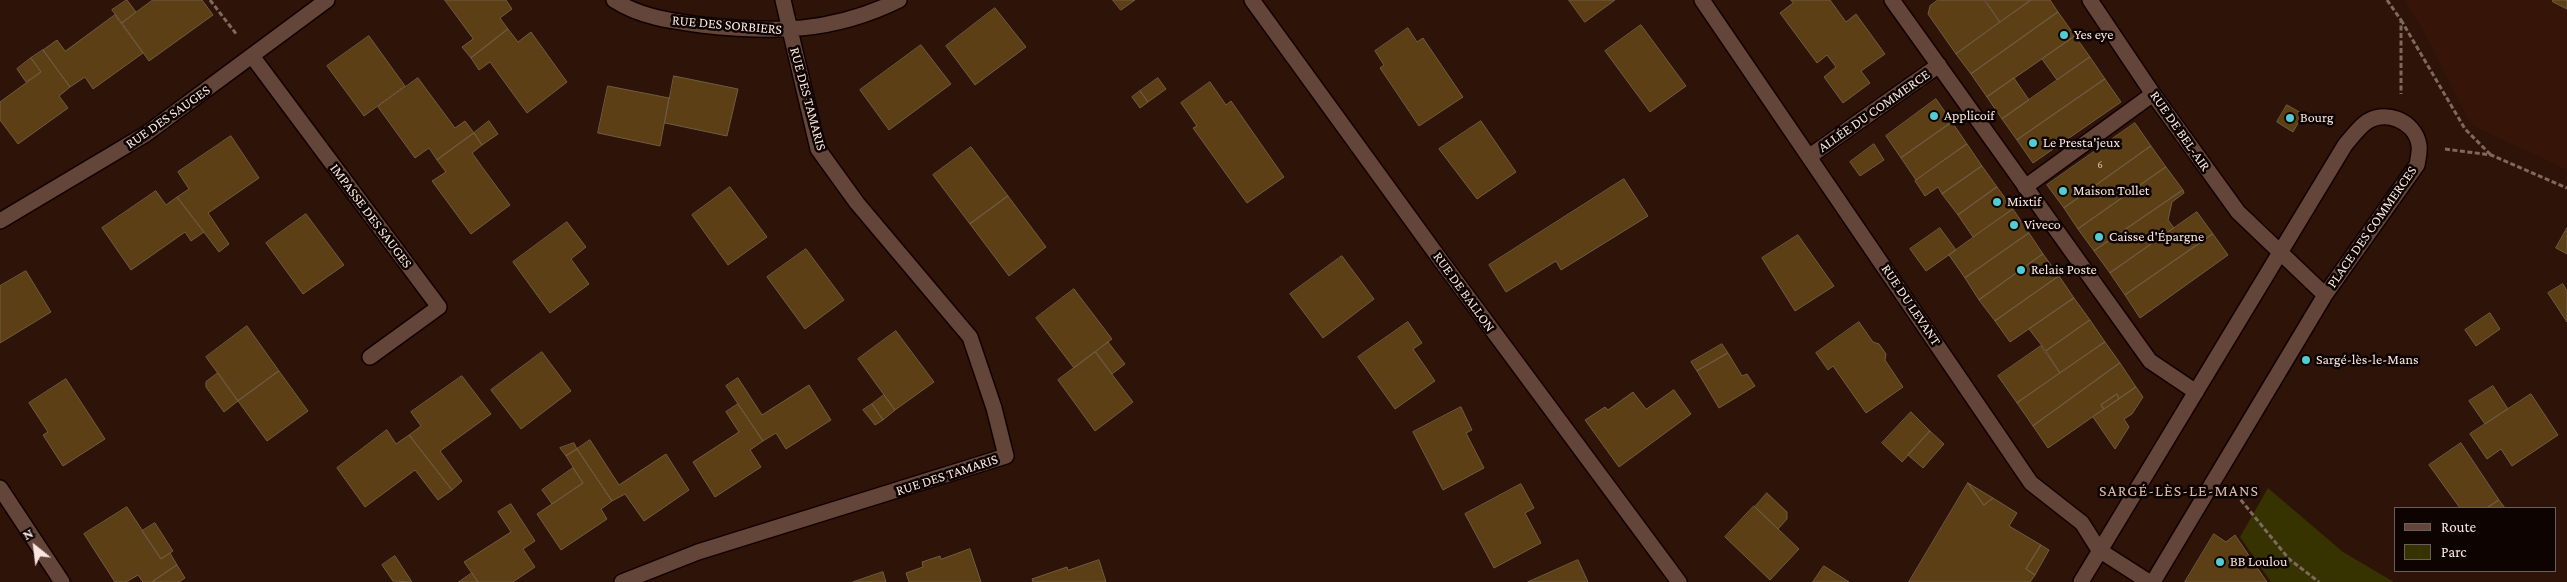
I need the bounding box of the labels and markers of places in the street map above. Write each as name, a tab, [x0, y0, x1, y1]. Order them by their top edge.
place label: Yes eye	[2074, 27, 2113, 43]
marker: Yes eye	[2058, 29, 2070, 41]
place label: Applicoif	[1944, 108, 1994, 124]
marker: Applicoif	[1928, 110, 1940, 122]
place label: Bourg	[2300, 110, 2334, 126]
marker: Bourg	[2284, 112, 2296, 124]
place label: Le Presta'jeux	[2043, 135, 2120, 151]
marker: Le Presta'jeux	[2027, 137, 2039, 149]
place label: Maison Tollet	[2073, 183, 2150, 199]
marker: Maison Tollet	[2057, 185, 2069, 197]
place label: Mixtif	[2007, 194, 2041, 210]
marker: Mixtif	[1991, 196, 2003, 208]
place label: Viveco	[2024, 217, 2061, 233]
marker: Viveco	[2008, 219, 2020, 231]
place label: Caisse d'Épargne	[2109, 229, 2204, 245]
marker: Caisse d'Épargne	[2093, 231, 2105, 243]
place label: Relais Poste	[2031, 262, 2097, 278]
marker: Relais Poste	[2015, 264, 2027, 276]
place label: Sargé-lès-le-Mans	[2316, 352, 2418, 368]
marker: Sargé-lès-le-Mans	[2300, 354, 2312, 366]
place label: BB Loulou	[2230, 554, 2287, 570]
marker: BB Loulou	[2214, 556, 2226, 568]

